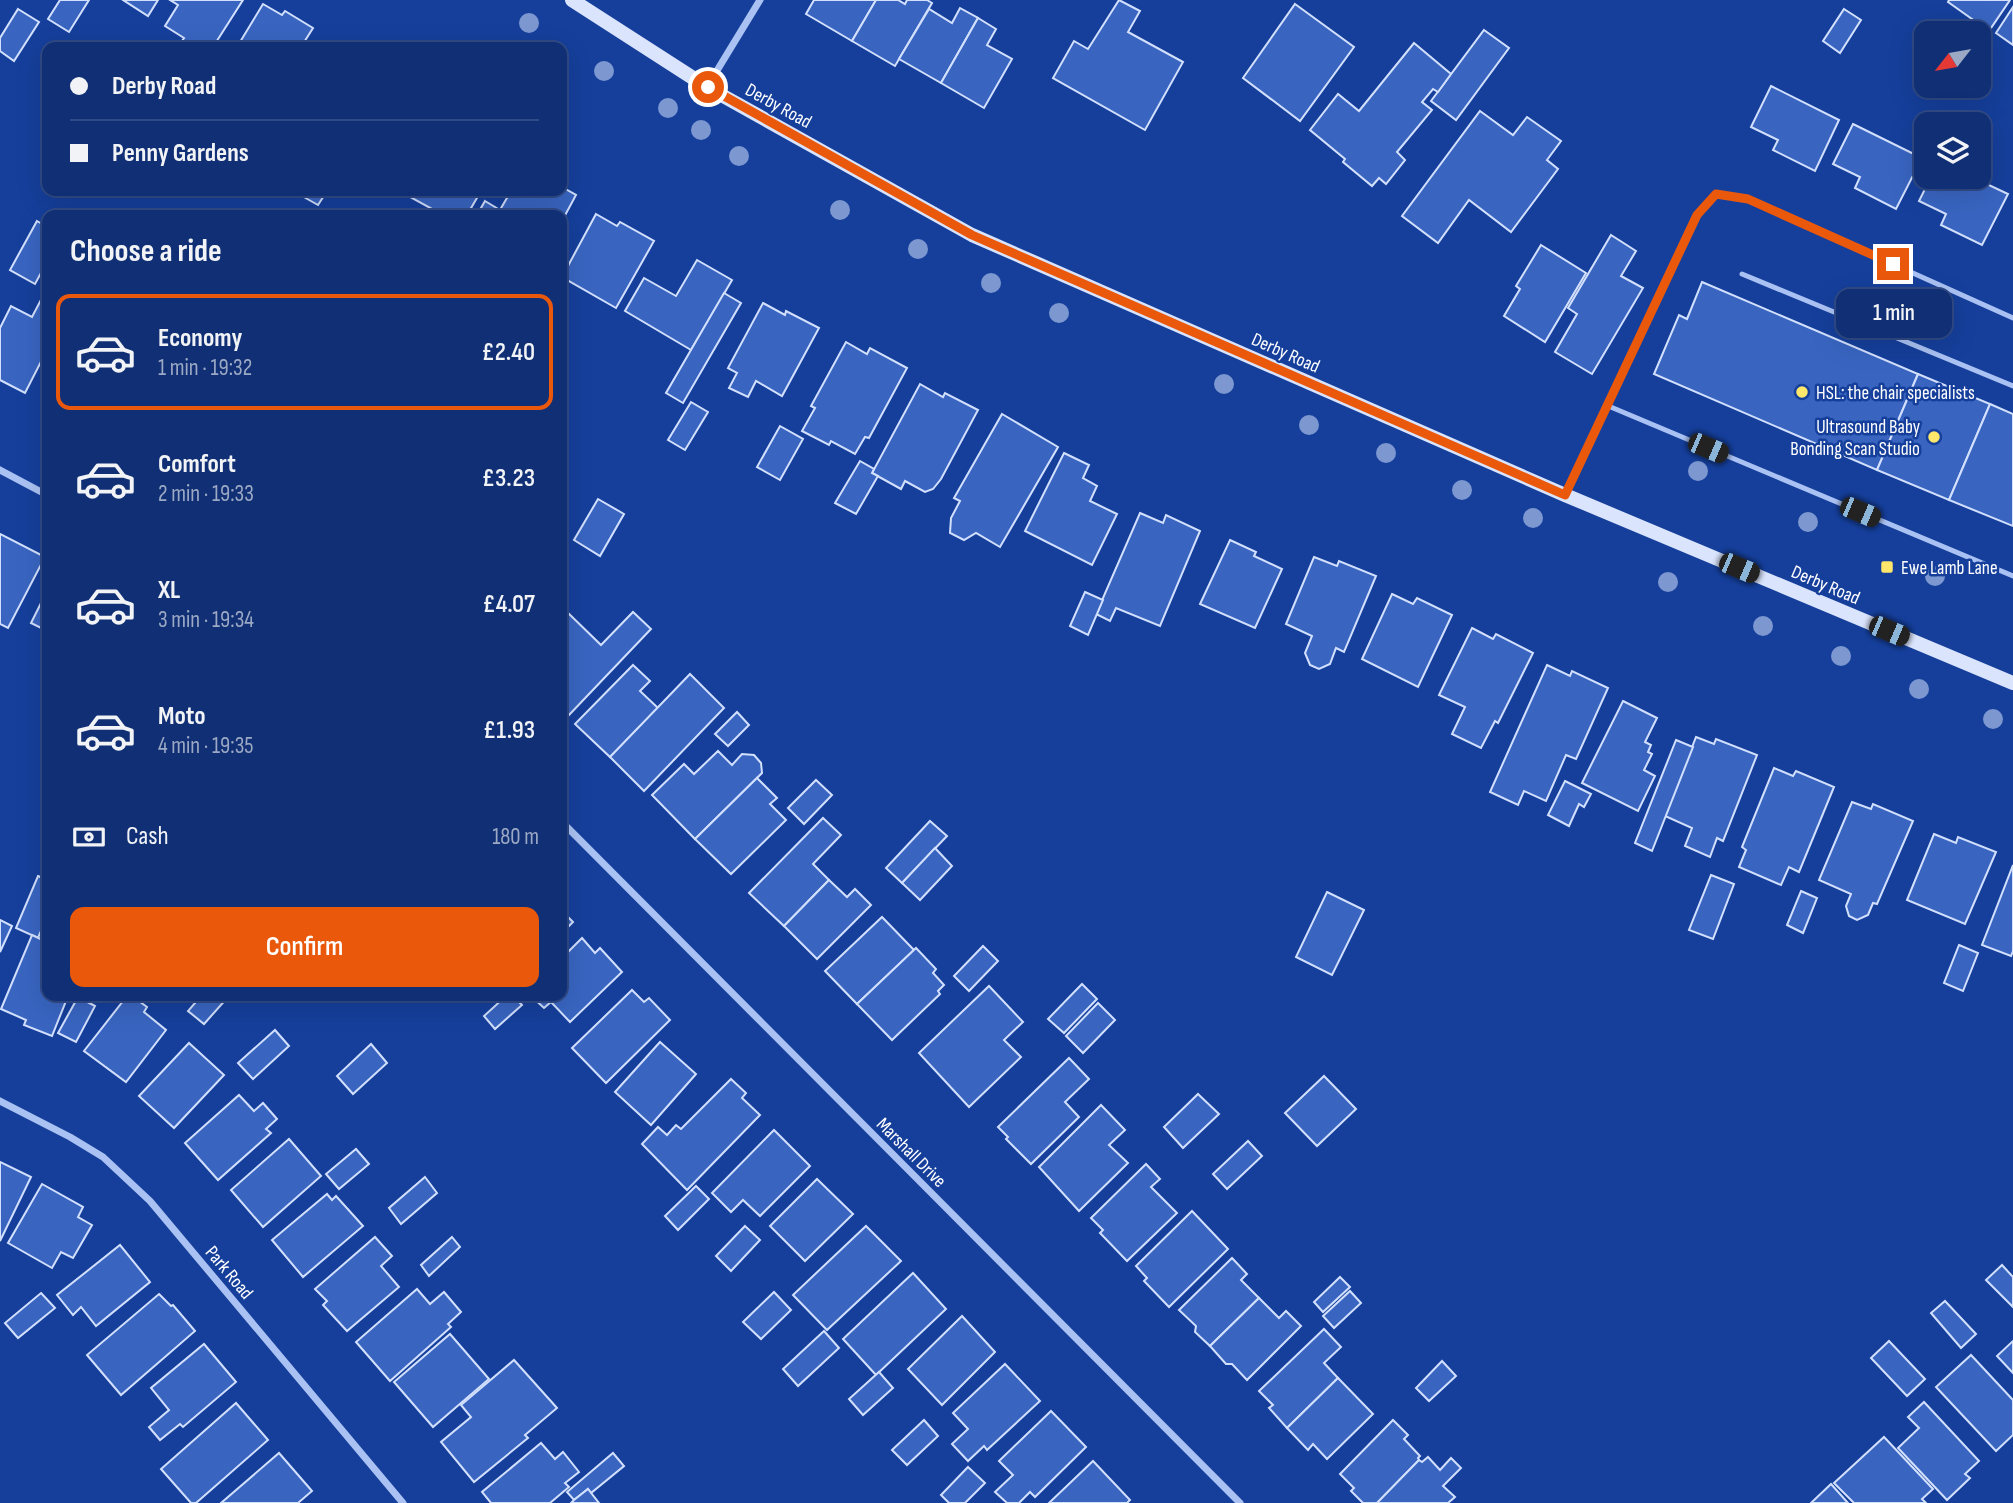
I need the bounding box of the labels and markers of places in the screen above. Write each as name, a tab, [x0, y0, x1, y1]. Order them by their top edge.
place label: HSL: the chair specialists	[1816, 382, 1975, 405]
marker: HSL: the chair specialists	[1794, 384, 1810, 400]
place label: Ultrasound Baby Bonding Scan Studio	[1790, 416, 1921, 461]
marker: Ultrasound Baby Bonding Scan Studio	[1926, 429, 1942, 445]
place label: Ewe Lamb Lane	[1901, 557, 1998, 580]
marker: Ewe Lamb Lane	[1879, 559, 1895, 575]

